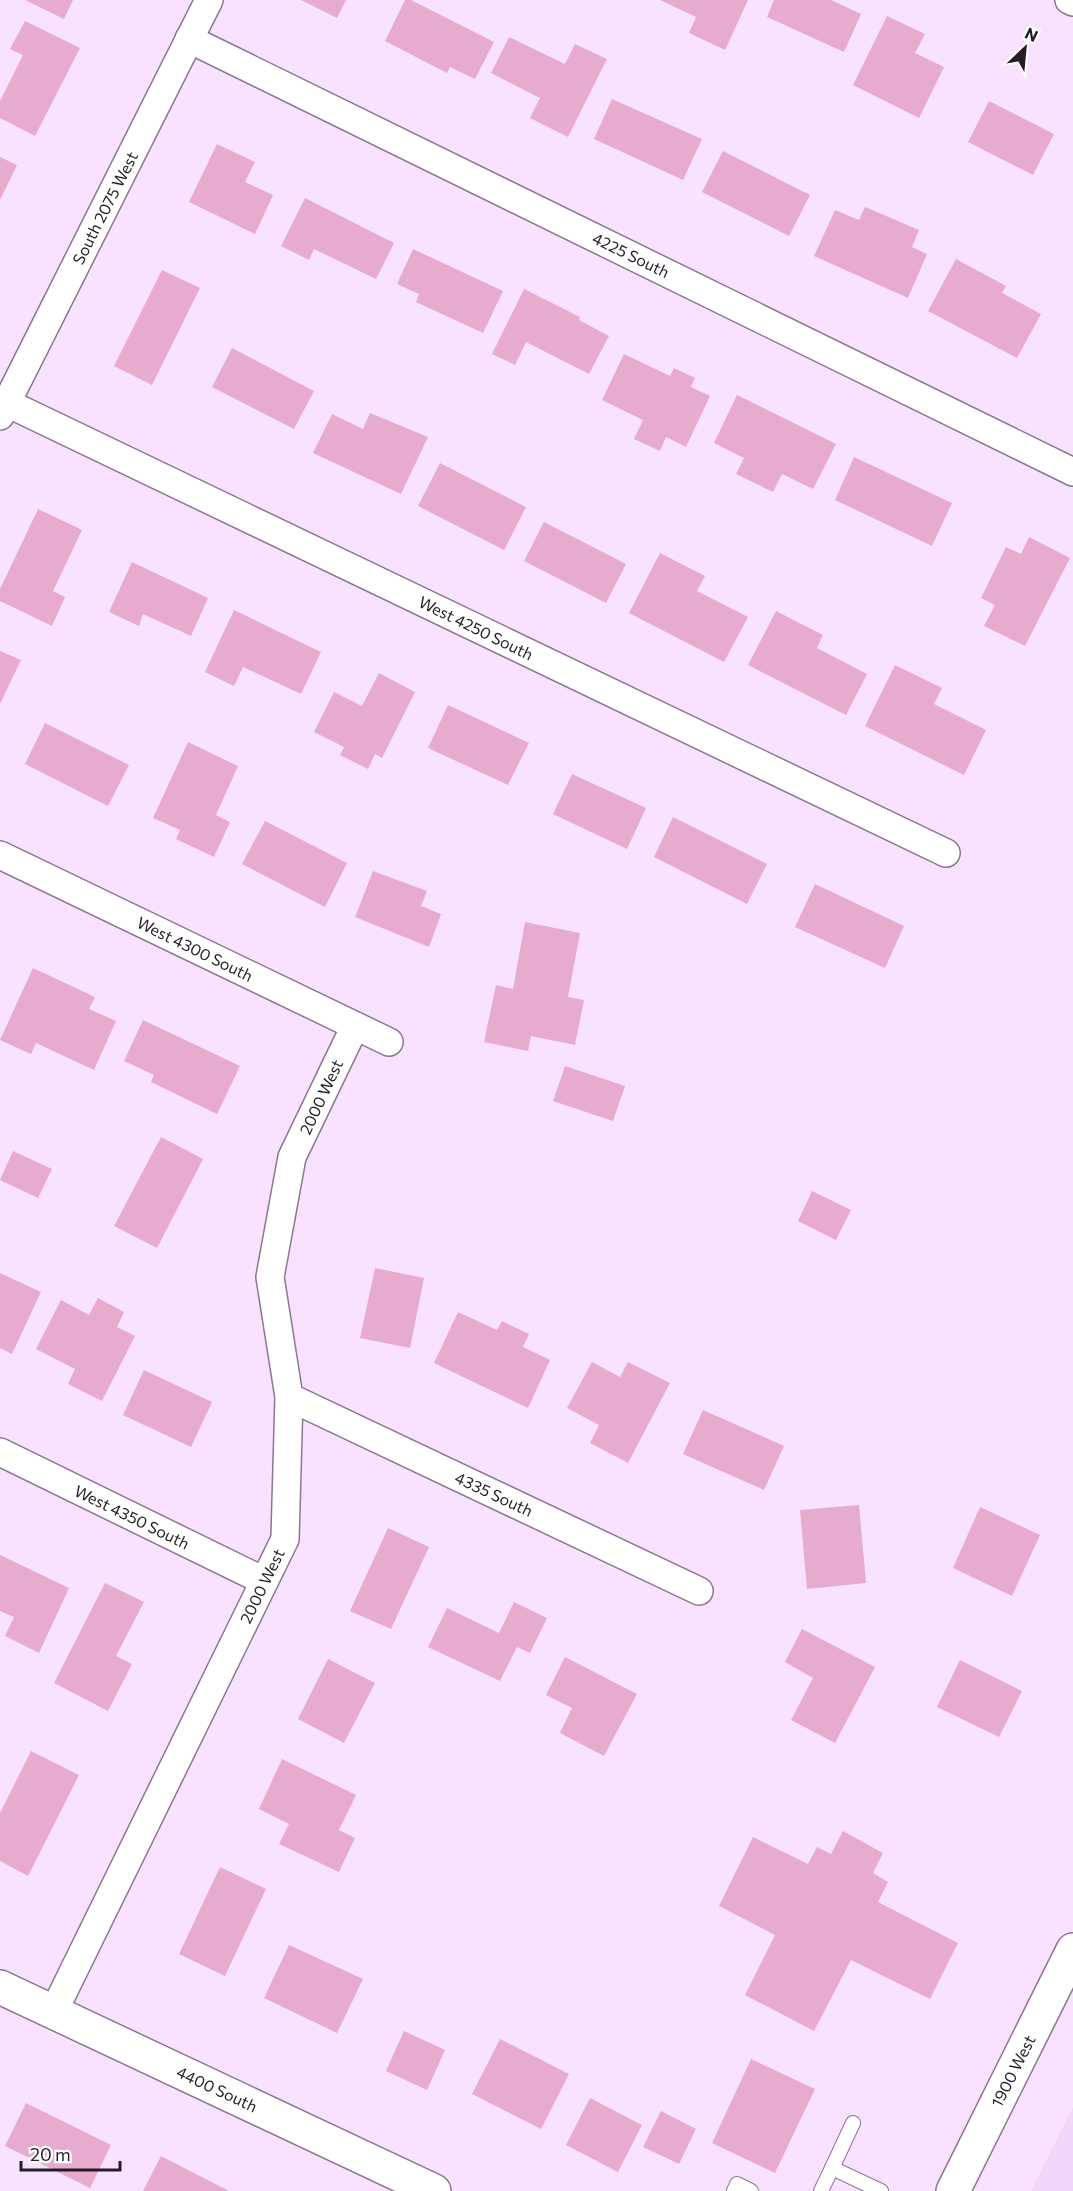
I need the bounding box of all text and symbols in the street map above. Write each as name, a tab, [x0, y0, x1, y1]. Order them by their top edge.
north arrow	[995, 18, 1055, 78]
text: N	[1022, 23, 1041, 45]
street label: South 2075 West	[68, 148, 141, 267]
street label: 4225 South	[590, 228, 673, 281]
street label: West 4250 South	[416, 592, 537, 663]
street label: West 4300 South	[134, 912, 256, 985]
street label: 2000 West	[295, 1056, 346, 1137]
street label: 4335 South	[452, 1467, 536, 1520]
street label: West 4350 South	[72, 1480, 193, 1553]
street label: 2000 West	[235, 1545, 288, 1626]
street label: 1900 West	[986, 2031, 1039, 2110]
street label: 4400 South	[174, 2062, 261, 2115]
scale bar	[21, 2134, 120, 2172]
text: 20 m	[30, 2143, 71, 2165]

